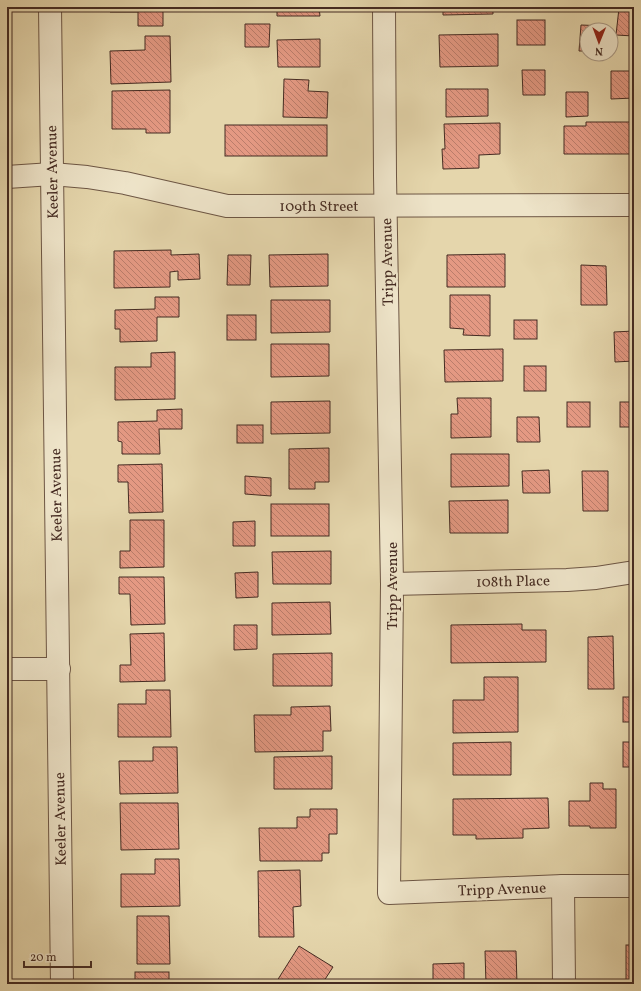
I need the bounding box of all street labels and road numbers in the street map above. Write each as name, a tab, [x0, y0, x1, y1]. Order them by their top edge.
street label: Keeler Avenue	[42, 125, 65, 219]
street label: 109th Street	[279, 197, 359, 218]
street label: Tripp Avenue	[377, 218, 400, 306]
street label: Keeler Avenue	[46, 448, 69, 542]
street label: Tripp Avenue	[383, 542, 404, 630]
street label: 108th Place	[476, 571, 550, 594]
street label: Keeler Avenue	[50, 772, 73, 866]
street label: Tripp Avenue	[458, 878, 547, 903]

